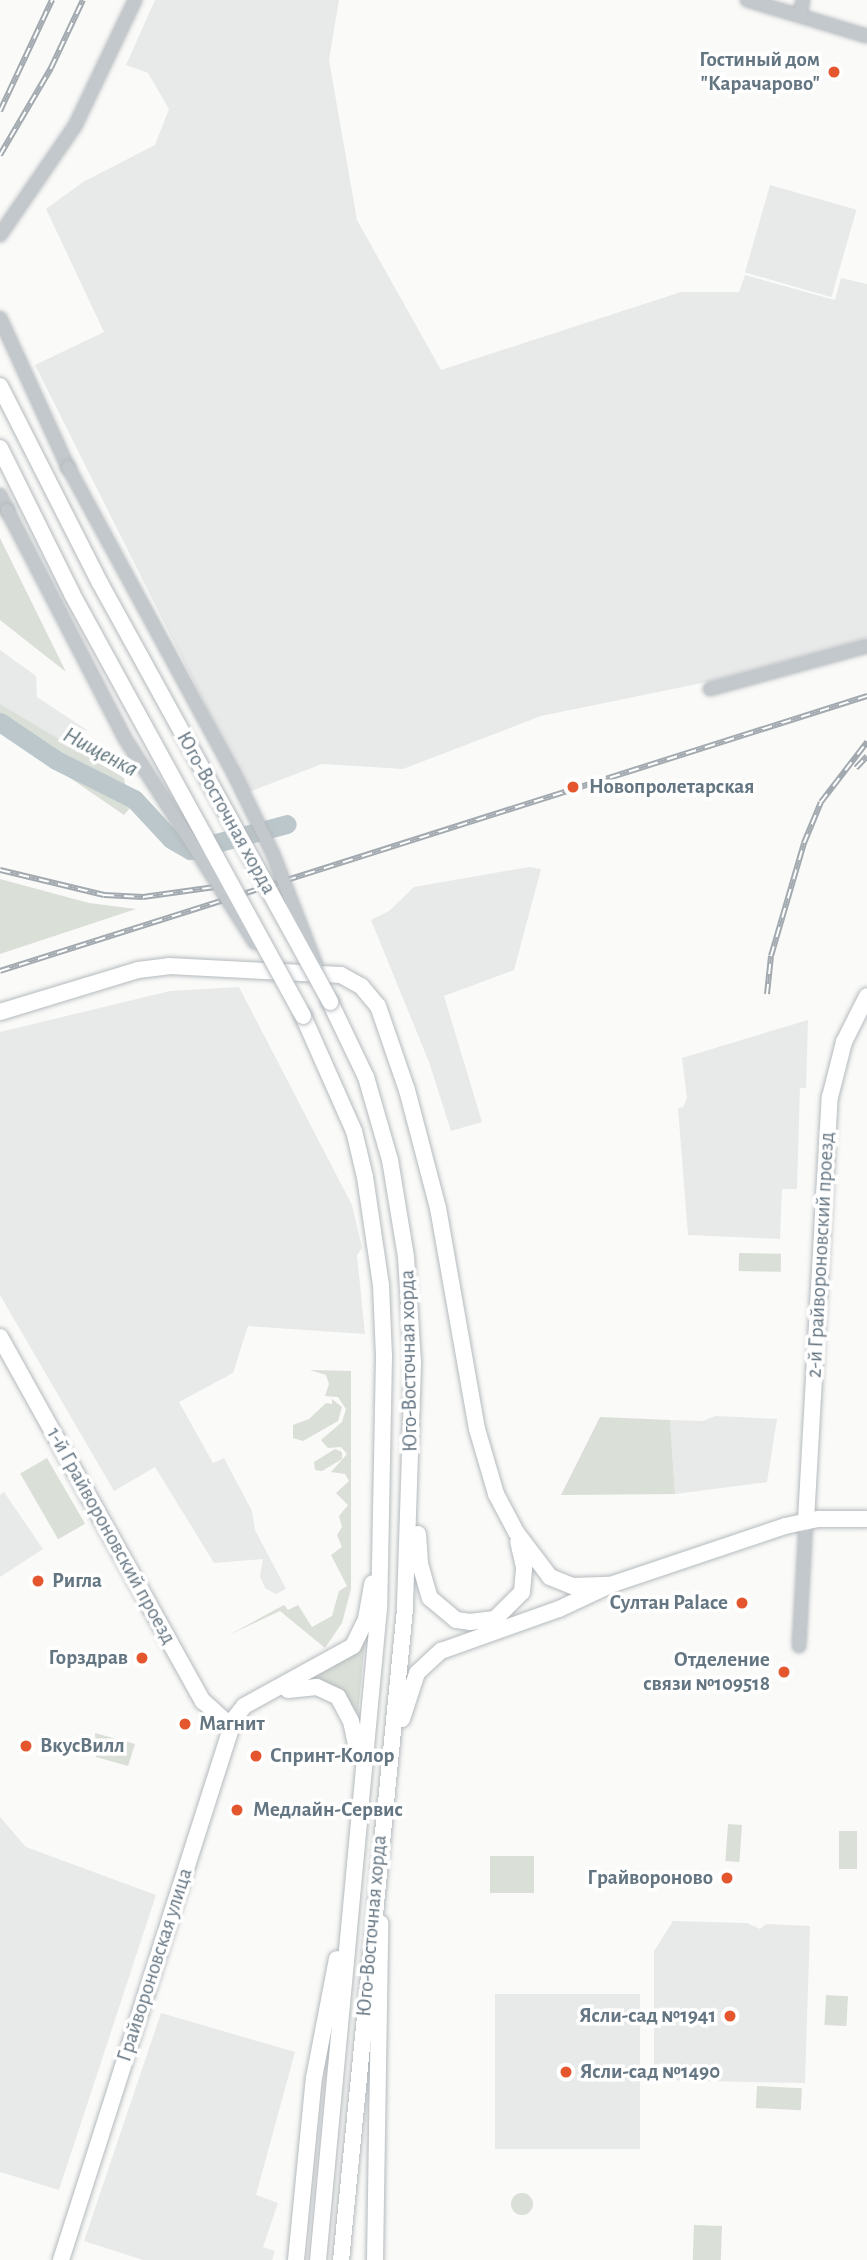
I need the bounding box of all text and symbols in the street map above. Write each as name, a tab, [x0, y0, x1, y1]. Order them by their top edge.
place label: Гостиный дом "Карачарово"	[699, 47, 820, 97]
marker: Гостиный дом "Карачарово"	[826, 64, 842, 80]
water label: Нищенка	[58, 722, 142, 784]
street label: Юго-Восточная хорда	[171, 727, 281, 899]
place label: Новопролетарская	[589, 774, 754, 800]
marker: Новопролетарская	[563, 777, 583, 797]
street label: 2-й Грайвороновский проезд	[802, 1131, 840, 1379]
street label: Юго-Восточная хорда	[395, 1270, 423, 1452]
street label: 1-й Грайвороновский проезд	[41, 1423, 181, 1649]
place label: Ригла	[52, 1568, 102, 1594]
marker: Ригла	[30, 1573, 46, 1589]
place label: Султан Palace	[609, 1590, 728, 1616]
marker: Султан Palace	[734, 1595, 750, 1611]
place label: Горздрав	[49, 1645, 128, 1671]
place label: Отделение связи №109518	[643, 1647, 770, 1697]
marker: Горздрав	[134, 1650, 150, 1666]
marker: Отделение связи №109518	[776, 1664, 792, 1680]
place label: Магнит	[199, 1711, 265, 1737]
marker: Магнит	[177, 1716, 193, 1732]
place label: ВкусВилл	[40, 1733, 125, 1759]
marker: ВкусВилл	[18, 1738, 34, 1754]
place label: Спринт-Колор	[270, 1743, 394, 1769]
marker: Спринт-Колор	[248, 1748, 264, 1764]
place label: Медлайн-Сервис	[253, 1797, 403, 1823]
marker: Медлайн-Сервис	[227, 1800, 247, 1820]
street label: Юго-Восточная хорда	[352, 1834, 392, 2018]
street label: Грайвороновская улица	[112, 1865, 198, 2065]
place label: Грайвороново	[587, 1865, 713, 1891]
marker: Грайвороново	[719, 1870, 735, 1886]
place label: Ясли-сад №1941	[579, 2003, 716, 2029]
marker: Ясли-сад №1941	[722, 2008, 738, 2024]
place label: Ясли-сад №1490	[580, 2059, 720, 2085]
marker: Ясли-сад №1490	[558, 2064, 574, 2080]

